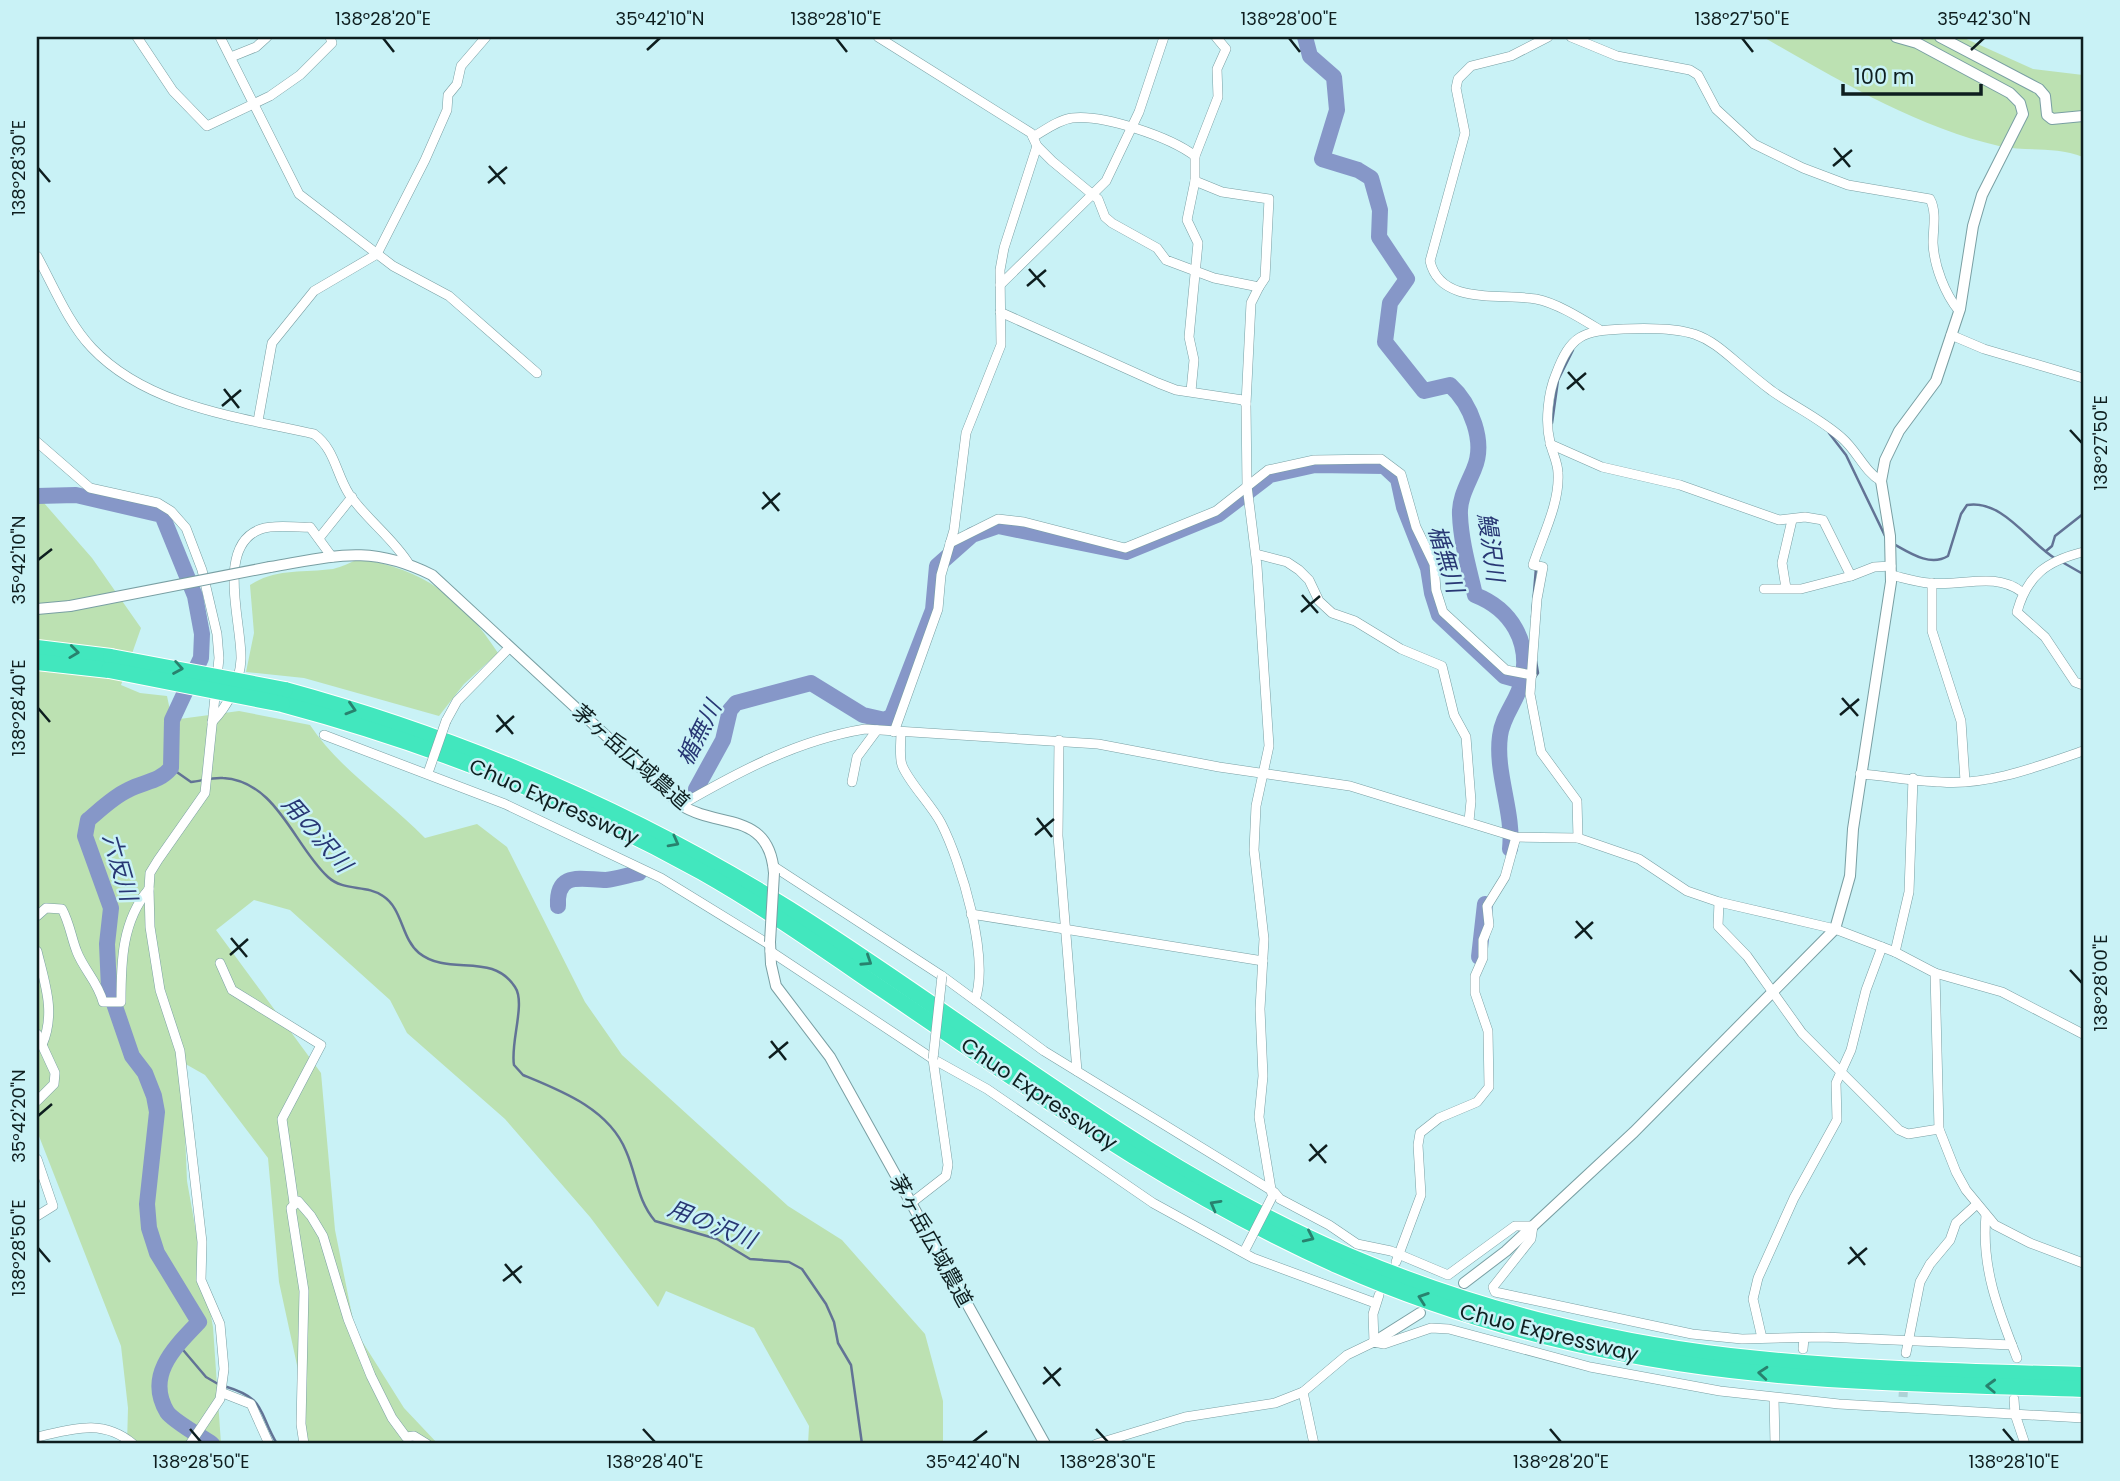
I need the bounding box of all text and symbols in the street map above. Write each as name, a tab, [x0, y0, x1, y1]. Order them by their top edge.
text: 138°28'20"E	[335, 6, 431, 31]
text: 35°42'10"N	[616, 6, 704, 31]
text: 138°28'10"E	[790, 6, 882, 31]
text: 138°28'00"E	[1241, 6, 1337, 31]
text: 138°27'50"E	[1694, 6, 1790, 31]
text: 35°42'30"N	[1937, 6, 2031, 31]
scale bar	[1843, 52, 1982, 96]
text: 100 m	[1854, 62, 1914, 91]
text: 138°28'30"E	[6, 120, 31, 216]
text: 138°27'50"E	[2088, 395, 2113, 491]
water label: 鰻沢川	[1470, 511, 1512, 586]
text: 35°42'10"N	[6, 516, 31, 604]
water label: 楯無川	[1421, 521, 1472, 600]
one-way arrow	[68, 644, 80, 659]
text: 138°28'40"E	[6, 660, 31, 756]
one-way arrow	[173, 660, 184, 675]
water label: 楯無川	[669, 692, 730, 771]
street label: 茅ヶ岳広域農道	[566, 697, 696, 816]
one-way arrow	[345, 700, 357, 715]
street label: Chuo Expressway	[465, 751, 644, 852]
water label: 用の沢川	[275, 789, 361, 881]
water label: 六反川	[95, 829, 146, 907]
one-way arrow	[666, 834, 679, 848]
text: 138°28'00"E	[2088, 935, 2113, 1031]
one-way arrow	[860, 953, 873, 966]
street label: Chuo Expressway	[955, 1030, 1123, 1157]
text: 35°42'20"N	[6, 1069, 31, 1163]
street label: 茅ヶ岳広域農道	[883, 1169, 980, 1312]
water label: 用の沢川	[663, 1192, 763, 1257]
text: 138°28'50"E	[6, 1200, 31, 1296]
one-way arrow	[1210, 1200, 1222, 1214]
one-way arrow	[1302, 1229, 1314, 1243]
one-way arrow	[1417, 1292, 1429, 1306]
street label: Chuo Expressway	[1457, 1296, 1642, 1369]
one-way arrow	[1758, 1366, 1769, 1381]
one-way arrow	[1985, 1378, 1996, 1393]
text: 138°28'50"E	[153, 1449, 249, 1474]
text: 138°28'40"E	[607, 1449, 703, 1474]
text: 35°42'40"N	[926, 1449, 1020, 1474]
text: 138°28'30"E	[1060, 1449, 1156, 1474]
text: 138°28'20"E	[1513, 1449, 1609, 1474]
text: 138°28'10"E	[1968, 1449, 2060, 1474]

